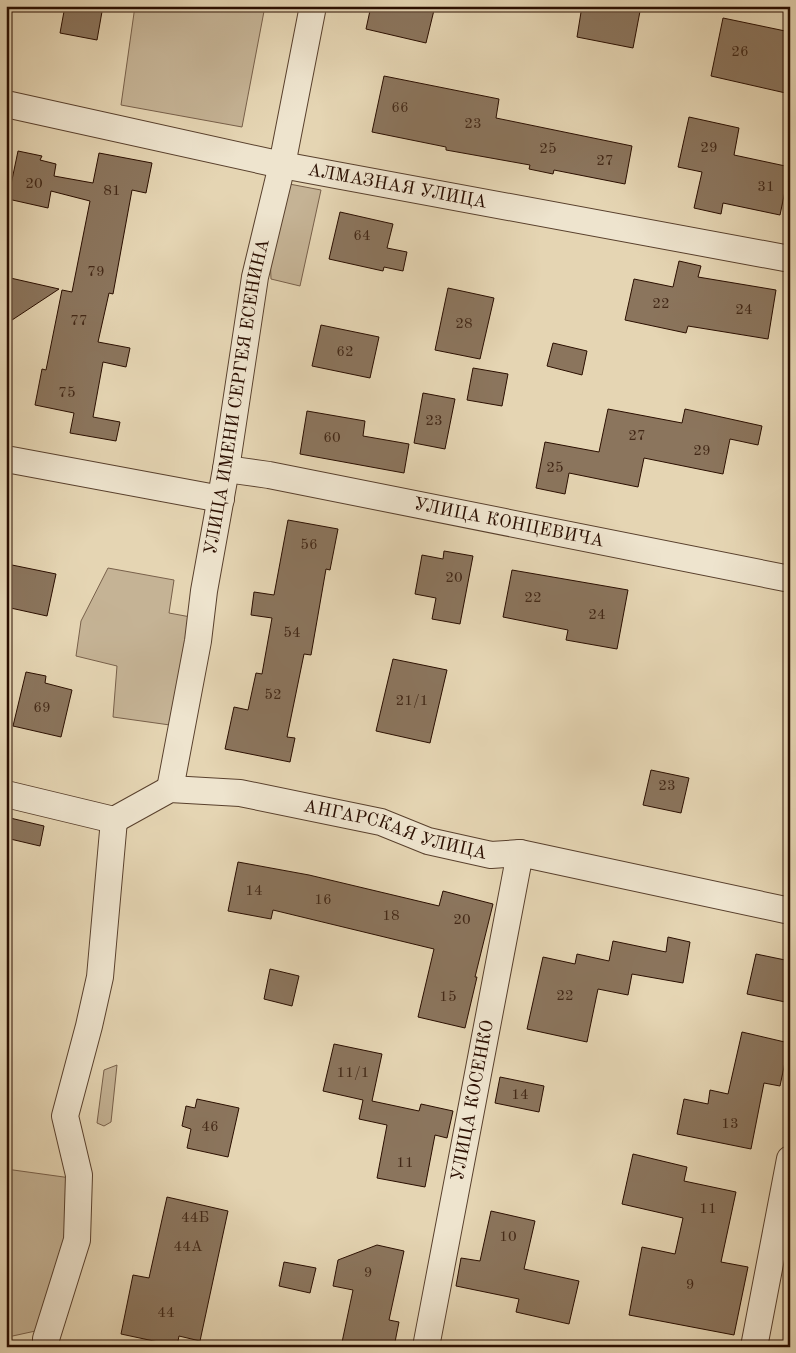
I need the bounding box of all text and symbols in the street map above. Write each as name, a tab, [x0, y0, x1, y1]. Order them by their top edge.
house number: 26	[731, 45, 749, 60]
house number: 66	[391, 101, 409, 116]
house number: 23	[464, 117, 482, 132]
house number: 29	[700, 141, 718, 156]
house number: 25	[539, 142, 557, 157]
house number: 27	[596, 154, 614, 169]
street label: АЛМАЗНАЯ УЛИЦА	[306, 161, 489, 212]
house number: 20	[25, 177, 43, 192]
house number: 31	[757, 180, 775, 195]
house number: 81	[103, 184, 121, 199]
house number: 64	[353, 229, 371, 244]
street label: УЛИЦА ИМЕНИ СЕРГЕЯ ЕСЕНИНА	[202, 237, 273, 556]
house number: 79	[87, 265, 105, 280]
house number: 22	[652, 297, 670, 312]
house number: 24	[735, 303, 753, 318]
house number: 77	[70, 314, 88, 329]
house number: 28	[455, 317, 473, 332]
house number: 62	[336, 345, 354, 360]
house number: 75	[58, 386, 76, 401]
house number: 23	[425, 414, 443, 429]
house number: 27	[628, 429, 646, 444]
house number: 60	[323, 431, 341, 446]
house number: 29	[693, 444, 711, 459]
house number: 25	[546, 461, 564, 476]
street label: УЛИЦА КОНЦЕВИЧА	[412, 495, 606, 551]
house number: 56	[300, 538, 318, 553]
house number: 20	[445, 571, 463, 586]
house number: 22	[524, 591, 542, 606]
house number: 24	[588, 608, 606, 623]
house number: 54	[283, 626, 301, 641]
house number: 52	[264, 688, 282, 703]
house number: 21/1	[396, 694, 428, 709]
house number: 69	[33, 701, 51, 716]
house number: 23	[658, 779, 676, 794]
street label: АНГАРСКАЯ УЛИЦА	[302, 797, 489, 863]
house number: 14	[245, 884, 263, 899]
house number: 16	[314, 893, 332, 908]
house number: 18	[382, 909, 400, 924]
house number: 20	[453, 913, 471, 928]
house number: 22	[556, 989, 574, 1004]
house number: 15	[439, 990, 457, 1005]
street label: УЛИЦА КОСЕНКО	[449, 1018, 497, 1182]
house number: 11/1	[337, 1066, 369, 1081]
house number: 14	[511, 1088, 529, 1103]
house number: 13	[721, 1117, 739, 1132]
house number: 46	[201, 1120, 219, 1135]
house number: 11	[396, 1156, 414, 1171]
house number: 11	[699, 1202, 717, 1217]
house number: 44Б	[181, 1211, 209, 1226]
house number: 10	[499, 1230, 517, 1245]
house number: 44А	[174, 1240, 203, 1255]
house number: 9	[364, 1266, 372, 1281]
house number: 9	[686, 1278, 694, 1293]
house number: 44	[157, 1306, 175, 1321]

